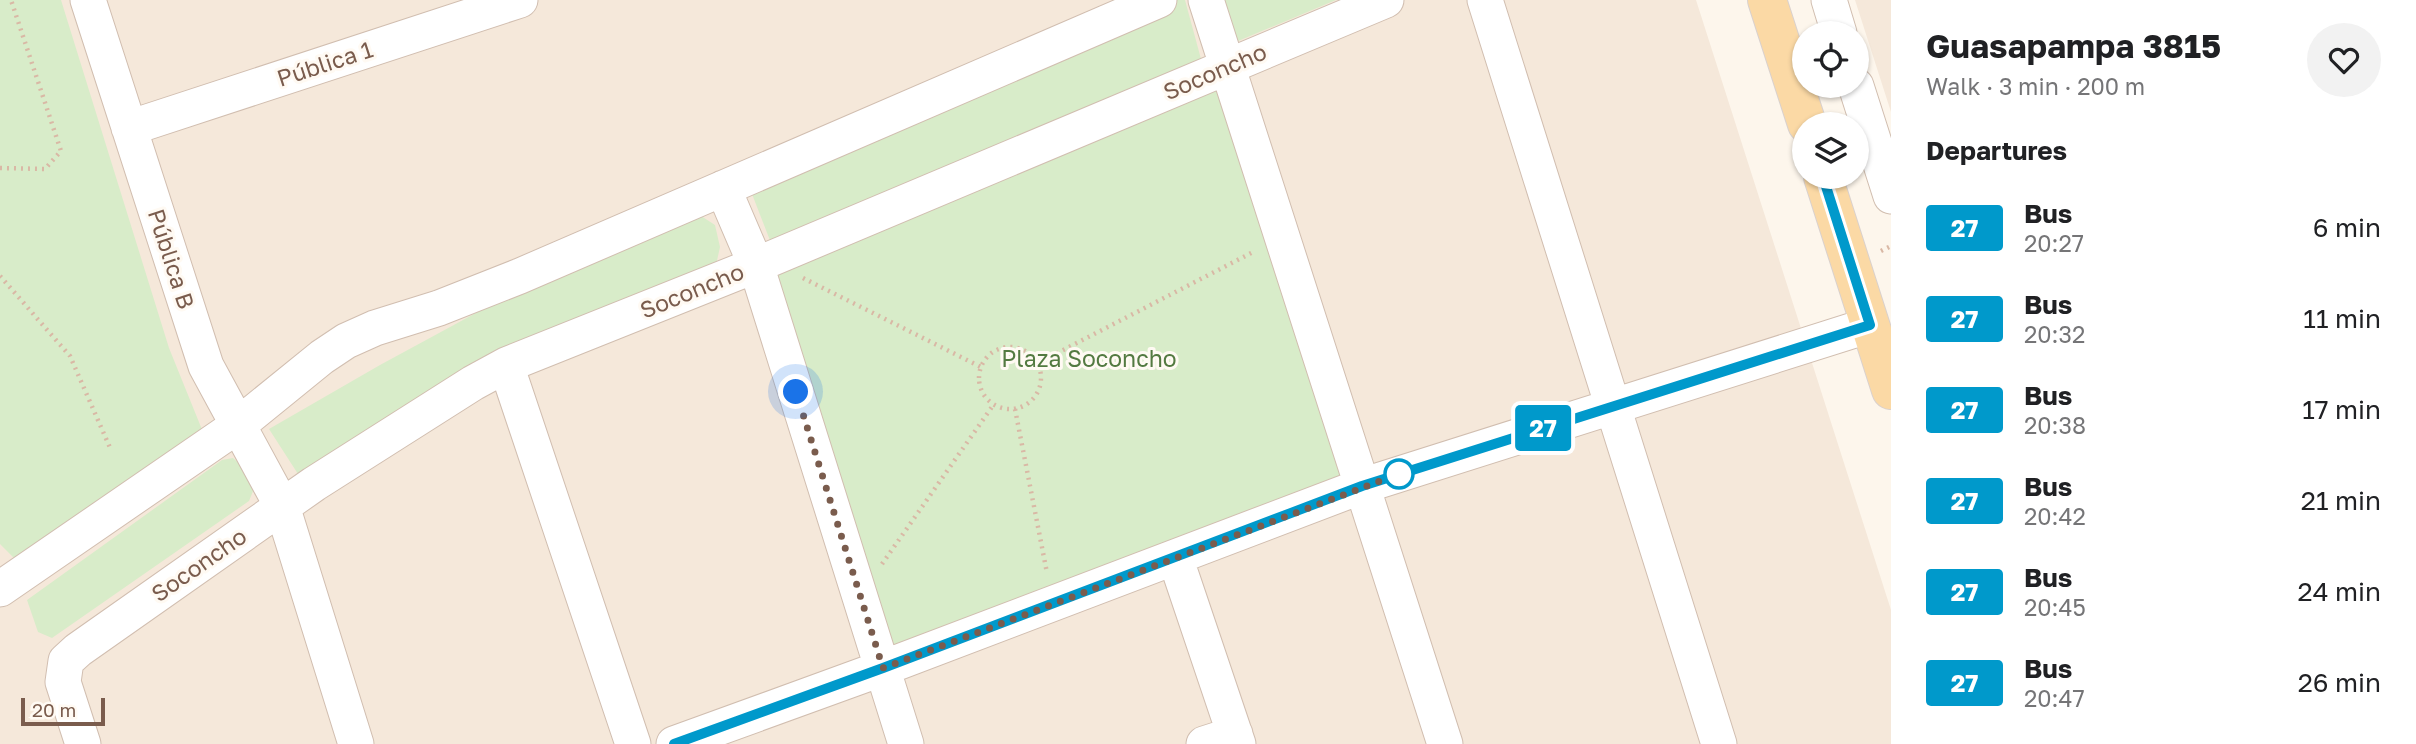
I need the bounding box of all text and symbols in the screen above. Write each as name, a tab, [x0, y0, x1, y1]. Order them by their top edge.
map controls	[1792, 21, 1869, 189]
button: locate	[1792, 21, 1869, 98]
button: heart	[2307, 23, 2381, 97]
text: Guasapampa 3815	[1926, 26, 2221, 65]
street label: Pública 1	[273, 34, 376, 92]
street label: Soconcho	[1159, 37, 1270, 105]
text: Walk · 3 min · 200 m	[1926, 72, 2145, 100]
button: layers	[1792, 112, 1869, 189]
text: Departures	[1926, 135, 2067, 166]
text: Bus	[2024, 198, 2072, 229]
street label: Pública B	[143, 205, 201, 312]
text: 6 min	[2313, 212, 2381, 243]
text: 27	[1951, 213, 1978, 242]
text: 20:27	[2024, 229, 2084, 257]
street label: Soconcho	[636, 257, 748, 324]
text: Bus	[2024, 289, 2072, 320]
text: 11 min	[2303, 303, 2381, 334]
text: 27	[1951, 304, 1978, 333]
text: 20:32	[2024, 320, 2085, 348]
park label: Plaza Soconcho	[1001, 344, 1177, 372]
your location	[778, 374, 813, 409]
text: Bus	[2024, 380, 2072, 411]
text: 17 min	[2302, 394, 2381, 425]
text: 27	[1951, 395, 1978, 424]
line badge: 27	[1512, 405, 1574, 451]
text: 20:38	[2024, 411, 2086, 439]
text: 27	[1529, 413, 1557, 442]
unlabelled marker	[1384, 459, 1414, 489]
text: Bus	[2024, 471, 2072, 502]
text: 21 min	[2301, 485, 2381, 516]
text: 27	[1951, 486, 1978, 515]
text: 20:42	[2024, 502, 2086, 530]
street label: Soconcho	[146, 521, 251, 607]
text: Bus	[2024, 562, 2072, 593]
text: 24 min	[2298, 576, 2381, 607]
text: 27	[1951, 577, 1978, 606]
text: 20:45	[2024, 593, 2086, 621]
text: Bus	[2024, 653, 2072, 684]
text: 26 min	[2298, 667, 2381, 698]
text: 27	[1951, 668, 1978, 697]
text: 20:47	[2024, 684, 2085, 712]
scale bar	[21, 695, 105, 727]
text: 20 m	[32, 698, 76, 721]

